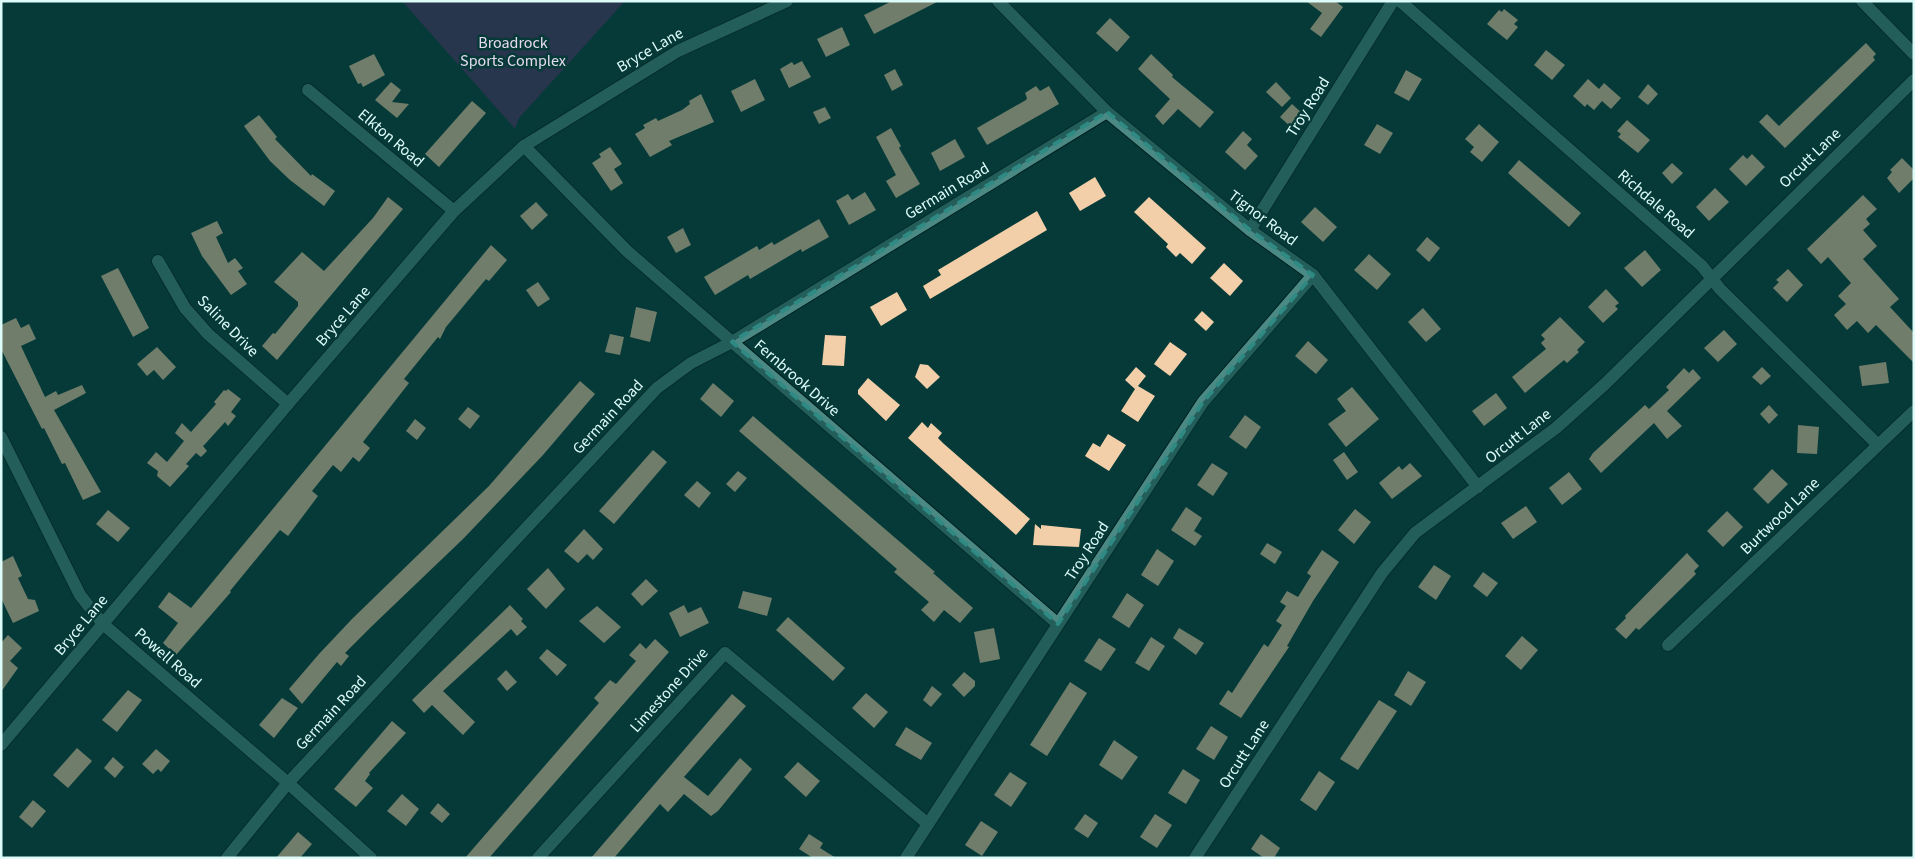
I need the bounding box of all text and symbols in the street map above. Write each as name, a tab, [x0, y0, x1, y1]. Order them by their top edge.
street label: Bryce Lane	[613, 22, 687, 78]
park label: Broadrock Sports Complex	[460, 32, 566, 72]
street label: Troy Road	[1281, 73, 1335, 141]
street label: Elkton Road	[353, 104, 429, 172]
street label: Orcutt Lane	[1774, 123, 1846, 193]
street label: Germain Road	[901, 157, 993, 225]
street label: Richdale Road	[1613, 164, 1699, 244]
street label: Tignor Road	[1224, 185, 1302, 251]
street label: Bryce Lane	[311, 281, 375, 351]
street label: Saline Drive	[192, 290, 264, 362]
street label: Fernbrook Drive	[749, 334, 845, 422]
street label: Germain Road	[568, 375, 648, 459]
street label: Orcutt Lane	[1480, 403, 1556, 469]
street label: Burtwood Lane	[1735, 472, 1825, 560]
street label: Troy Road	[1060, 517, 1114, 585]
street label: Bryce Lane	[49, 590, 113, 660]
street label: Powell Road	[130, 623, 206, 693]
street label: Limestone Drive	[625, 643, 713, 737]
street label: Germain Road	[291, 671, 371, 755]
street label: Orcutt Lane	[1213, 715, 1275, 793]

